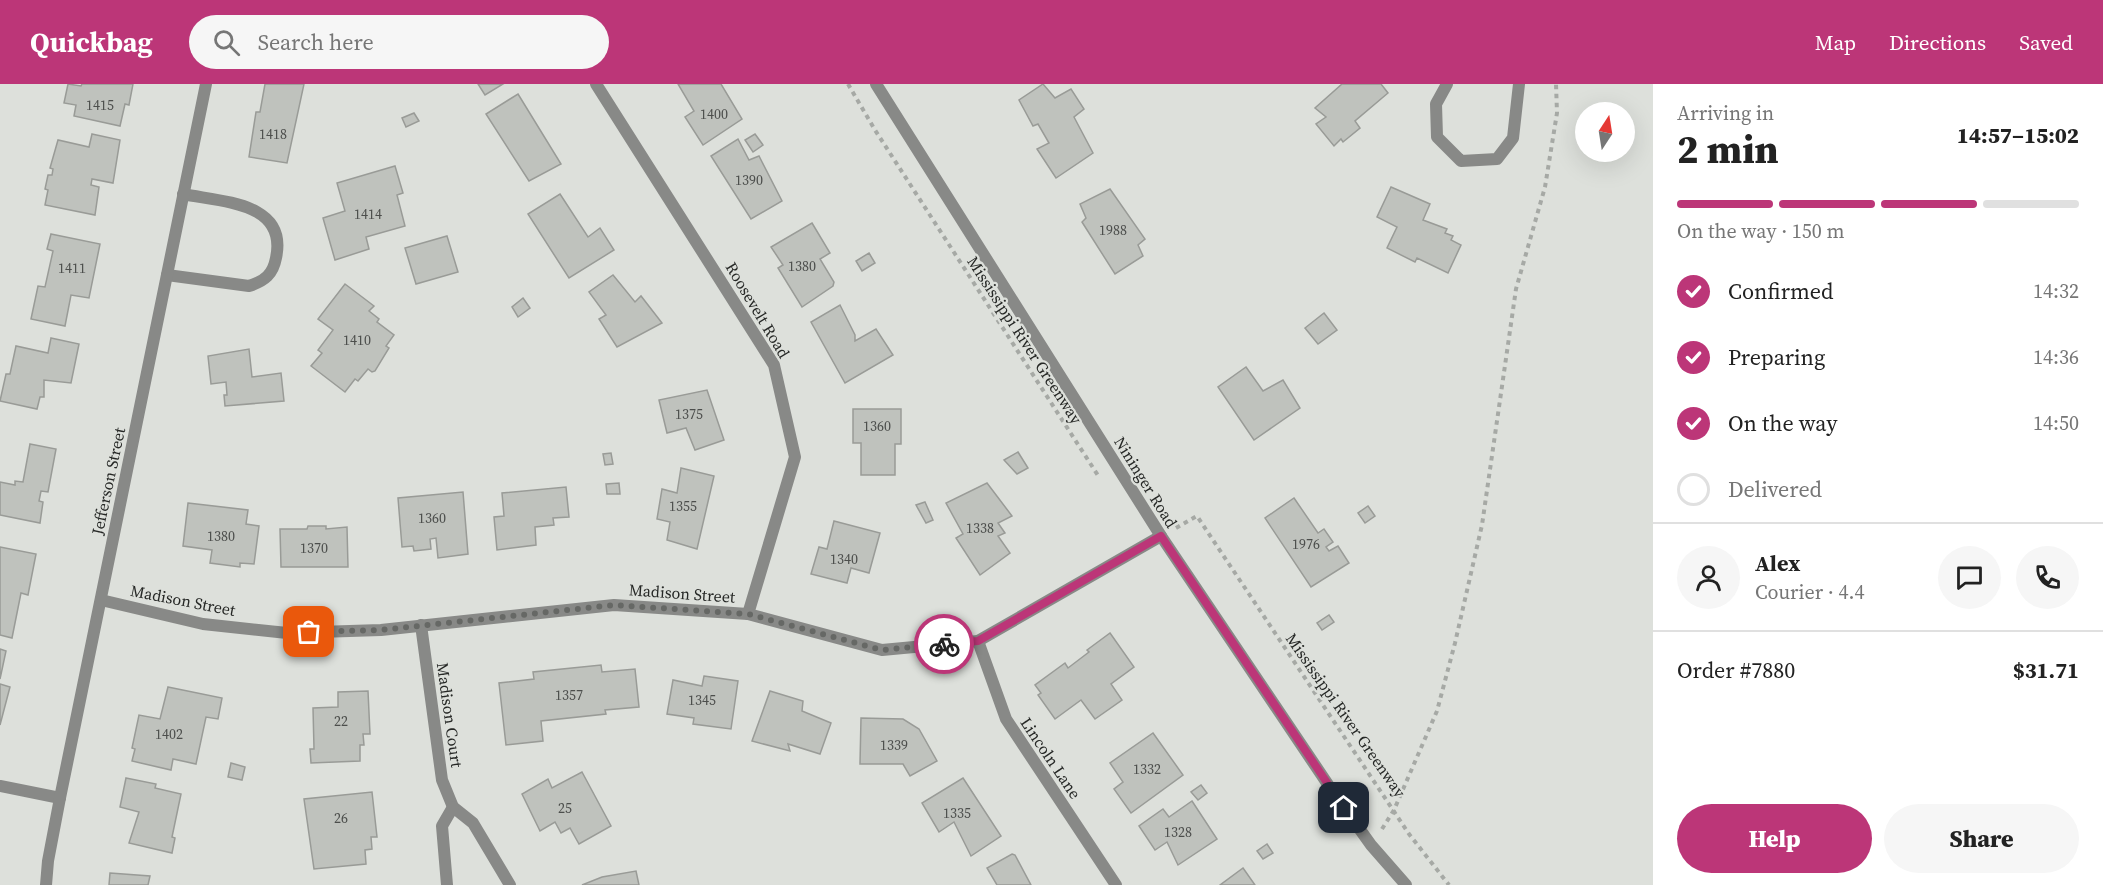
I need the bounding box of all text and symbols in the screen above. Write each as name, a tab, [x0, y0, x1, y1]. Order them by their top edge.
search box	[189, 15, 609, 69]
text: Quickbag	[30, 23, 153, 61]
icon: search	[210, 26, 243, 59]
text: Search here	[258, 27, 374, 57]
text: Map	[1815, 28, 1856, 57]
text: Directions	[1889, 28, 1986, 57]
text: Saved	[2019, 28, 2073, 57]
house number: 1415	[86, 95, 114, 115]
text: Arriving in	[1677, 99, 1774, 127]
north arrow	[1575, 102, 1635, 162]
map controls	[1575, 102, 1635, 162]
house number: 1400	[700, 104, 728, 124]
text: 14:57–15:02	[1957, 120, 2079, 150]
text: 2 min	[1677, 123, 1779, 176]
house number: 1418	[259, 124, 287, 144]
house number: 1390	[735, 170, 763, 190]
house number: 1414	[354, 204, 382, 224]
text: On the way · 150 m	[1677, 217, 1844, 245]
house number: 1988	[1099, 220, 1127, 240]
street label: Mississippi River Greenway	[962, 252, 1088, 429]
house number: 1380	[788, 256, 816, 276]
house number: 1411	[58, 258, 86, 278]
street label: Roosevelt Road	[721, 258, 795, 362]
icon: check	[1677, 275, 1710, 308]
text: Confirmed	[1728, 276, 1833, 306]
text: 14:32	[2033, 277, 2079, 305]
house number: 1410	[343, 330, 371, 350]
icon: check	[1677, 341, 1710, 374]
text: Preparing	[1728, 342, 1825, 372]
text: 14:36	[2033, 343, 2079, 371]
house number: 1375	[675, 404, 703, 424]
icon: check	[1677, 407, 1710, 440]
text: On the way	[1728, 408, 1837, 438]
text: 14:50	[2033, 409, 2079, 437]
house number: 1360	[863, 416, 891, 436]
street label: Jefferson Street	[86, 425, 130, 538]
street label: Nininger Road	[1109, 432, 1183, 532]
text: Delivered	[1728, 474, 1822, 504]
house number: 1355	[669, 496, 697, 516]
house number: 1360	[418, 508, 446, 528]
house number: 1338	[966, 518, 994, 538]
house number: 1380	[207, 526, 235, 546]
house number: 1976	[1292, 534, 1320, 554]
house number: 1370	[300, 538, 328, 558]
button: person	[1677, 546, 1740, 609]
button: chat	[1938, 546, 2001, 609]
button: phone	[2016, 546, 2079, 609]
text: Alex	[1755, 548, 1800, 578]
house number: 1340	[830, 549, 858, 569]
street label: Madison Street	[628, 578, 737, 608]
text: Courier · 4.4	[1755, 578, 1864, 606]
street label: Madison Street	[129, 579, 238, 621]
pin	[283, 606, 334, 657]
courier	[914, 614, 974, 674]
icon: bag	[292, 615, 325, 648]
icon: bike	[928, 628, 961, 661]
street label: Mississippi River Greenway	[1281, 628, 1412, 802]
text: Order #7880	[1677, 655, 1795, 685]
text: $31.71	[2013, 655, 2079, 685]
street label: Madison Court	[432, 661, 468, 770]
house number: 1357	[555, 685, 583, 705]
house number: 1345	[688, 690, 716, 710]
house number: 22	[334, 711, 348, 731]
street label: Lincoln Lane	[1016, 713, 1086, 803]
house number: 1402	[155, 724, 183, 744]
house number: 1339	[880, 735, 908, 755]
house number: 1332	[1133, 759, 1161, 779]
pin	[1318, 782, 1369, 833]
icon: home	[1327, 791, 1360, 824]
house number: 25	[558, 798, 572, 818]
house number: 1335	[943, 803, 971, 823]
button: Help	[1677, 804, 1872, 873]
button: Share	[1884, 804, 2079, 873]
house number: 26	[334, 808, 348, 828]
house number: 1328	[1164, 822, 1192, 842]

